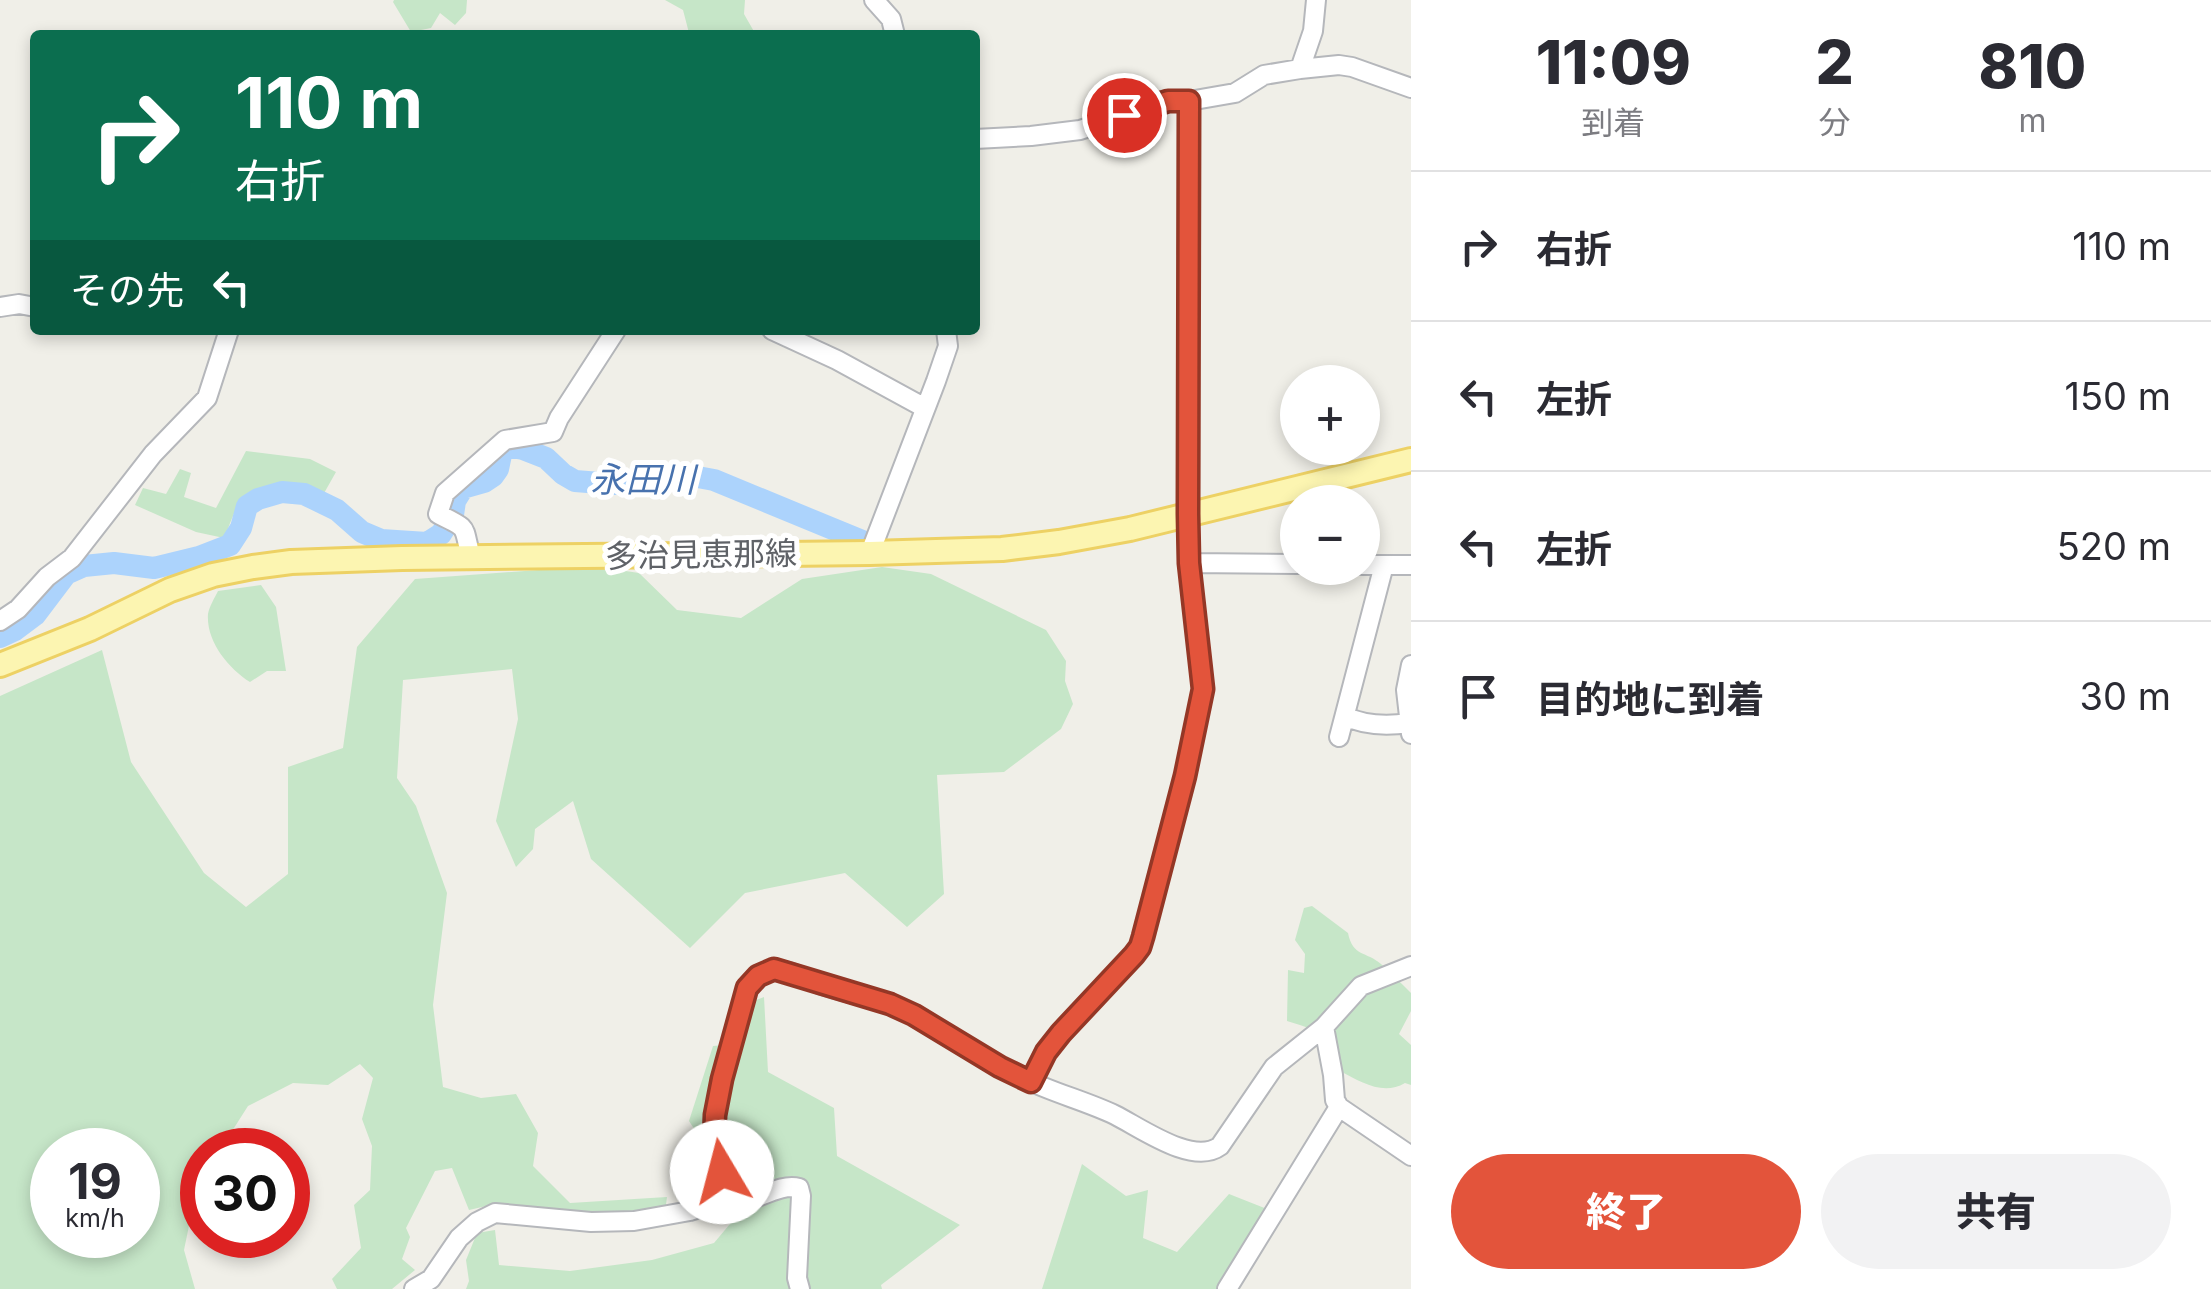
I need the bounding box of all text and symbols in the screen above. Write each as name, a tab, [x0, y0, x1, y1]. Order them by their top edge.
text: 11:09	[1536, 26, 1691, 98]
text: 2	[1816, 26, 1854, 98]
text: 810	[1978, 30, 2086, 102]
text: 110 m	[235, 60, 423, 145]
icon: right	[70, 70, 200, 200]
pin	[1082, 73, 1167, 158]
icon: arrive	[1097, 88, 1152, 143]
text: m	[2018, 101, 2046, 140]
text: 到着	[1581, 103, 1645, 142]
text: 分	[1819, 103, 1851, 142]
text: 右折	[235, 153, 325, 208]
icon: right	[1451, 219, 1506, 274]
text: 110 m	[2072, 223, 2171, 269]
text: 右折	[1536, 226, 1612, 272]
icon: left	[204, 260, 259, 315]
text: その先	[70, 267, 184, 313]
map controls	[1280, 365, 1380, 585]
button: +	[1280, 365, 1380, 465]
icon: left	[1451, 369, 1506, 424]
text: 150 m	[2064, 373, 2171, 419]
text: 左折	[1536, 376, 1612, 422]
water label: 永田川	[590, 458, 699, 500]
button: −	[1280, 485, 1380, 585]
icon: left	[1451, 519, 1506, 574]
text: 520 m	[2057, 523, 2171, 569]
text: 左折	[1536, 526, 1612, 572]
street label: 多治見恵那線	[605, 533, 797, 576]
icon: arrive	[1451, 669, 1506, 724]
text: 30 m	[2080, 673, 2171, 719]
text: 目的地に到着	[1536, 676, 1764, 722]
position arrow	[670, 1120, 774, 1224]
speed limit sign: 30	[180, 1128, 310, 1258]
text: 19	[68, 1151, 122, 1211]
button: 終了	[1451, 1154, 1801, 1269]
button: 共有	[1821, 1154, 2171, 1269]
text: km/h	[65, 1203, 125, 1233]

